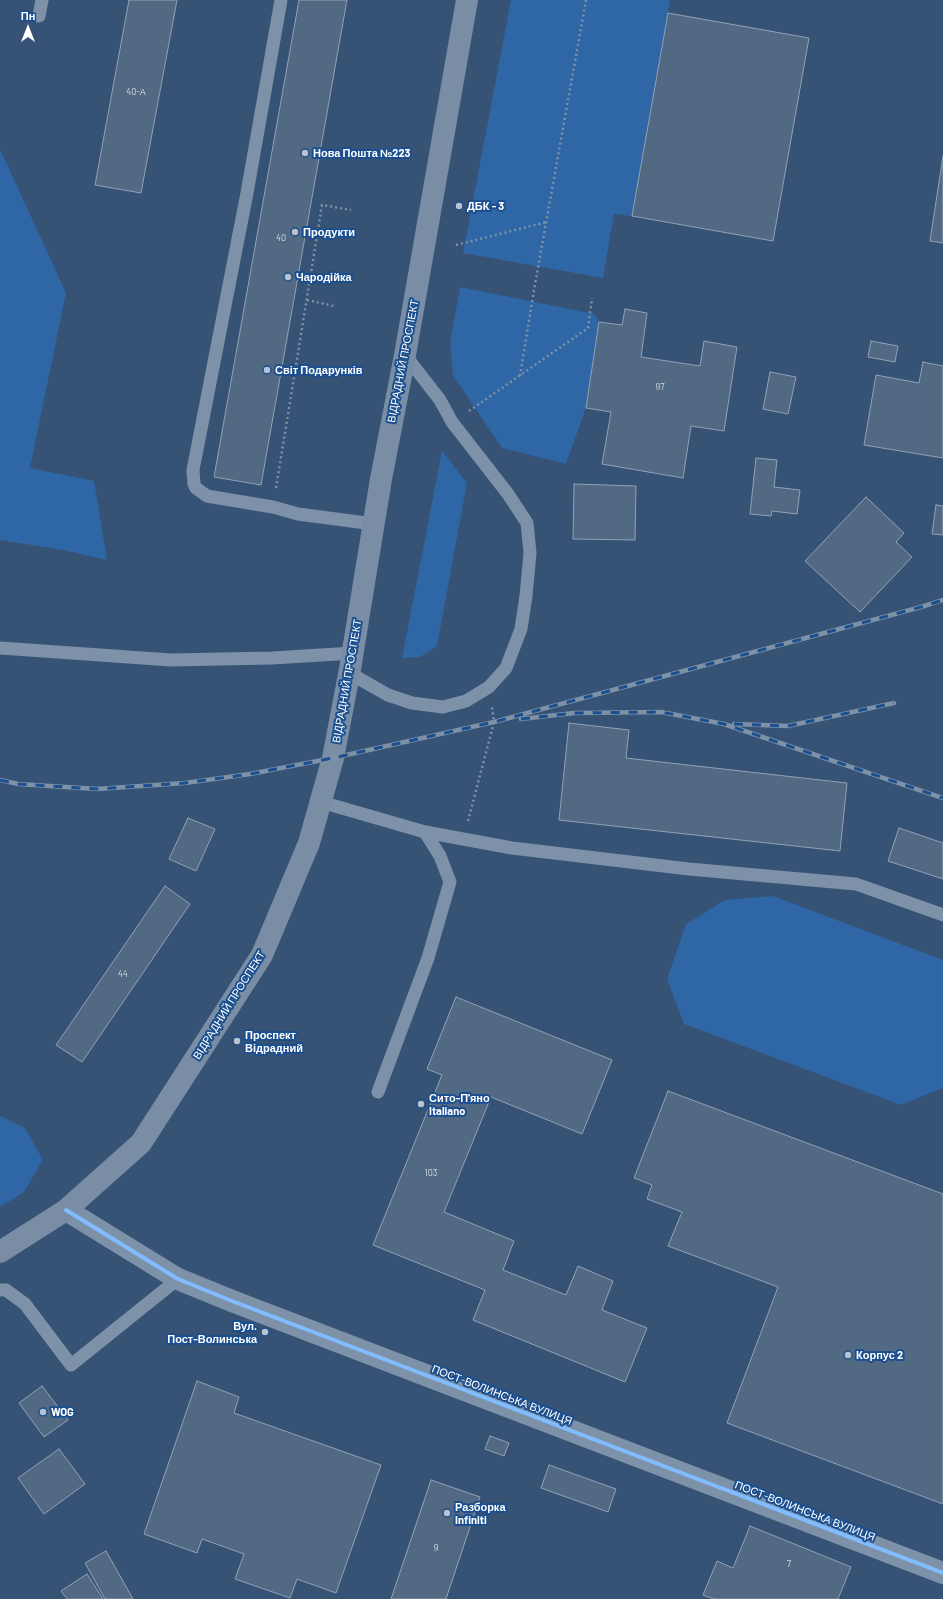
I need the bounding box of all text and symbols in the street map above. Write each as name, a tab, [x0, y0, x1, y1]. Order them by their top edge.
north arrow	[8, 8, 48, 48]
text: Пн	[21, 9, 35, 22]
house number: 40-А	[126, 87, 146, 97]
place label: Нова Пошта №223	[313, 146, 410, 160]
marker: Нова Пошта №223	[300, 148, 310, 158]
place label: ДБК - 3	[467, 199, 504, 213]
marker: ДБК - 3	[454, 201, 464, 211]
place label: Продукти	[303, 225, 355, 239]
marker: Продукти	[290, 227, 300, 237]
house number: 40	[276, 233, 286, 243]
place label: Чародійка	[296, 270, 352, 284]
marker: Чародійка	[283, 272, 293, 282]
street label: ВІДРАДНИЙ ПРОСПЕКТ	[385, 298, 421, 424]
place label: Світ Подарунків	[275, 363, 363, 377]
marker: Світ Подарунків	[262, 365, 272, 375]
house number: 97	[656, 382, 664, 392]
street label: ВІДРАДНИЙ ПРОСПЕКТ	[330, 618, 364, 744]
street label: ВІДРАДНИЙ ПРОСПЕКТ	[190, 948, 268, 1062]
house number: 44	[118, 969, 128, 979]
place label: Проспект Відрадний	[245, 1028, 303, 1054]
marker: Проспект Відрадний	[232, 1036, 242, 1046]
place label: Сито-П'яно Italiano	[429, 1091, 490, 1117]
marker: Сито-П'яно Italiano	[416, 1099, 426, 1109]
house number: 103	[425, 1168, 437, 1178]
place label: Вул. Пост-Волинська	[167, 1319, 257, 1345]
marker: Вул. Пост-Волинська	[260, 1327, 270, 1337]
place label: Корпус 2	[856, 1348, 903, 1362]
marker: Корпус 2	[843, 1350, 853, 1360]
street label: ПОСТ-ВОЛИНСЬКА ВУЛИЦЯ	[430, 1362, 574, 1428]
place label: WOG	[51, 1405, 74, 1419]
marker: WOG	[38, 1407, 48, 1417]
street label: ПОСТ-ВОЛИНСЬКА ВУЛИЦЯ	[733, 1478, 877, 1544]
place label: Разборка Infiniti	[455, 1500, 505, 1526]
marker: Разборка Infiniti	[442, 1508, 452, 1518]
house number: 9	[434, 1543, 438, 1553]
house number: 7	[787, 1559, 791, 1569]

